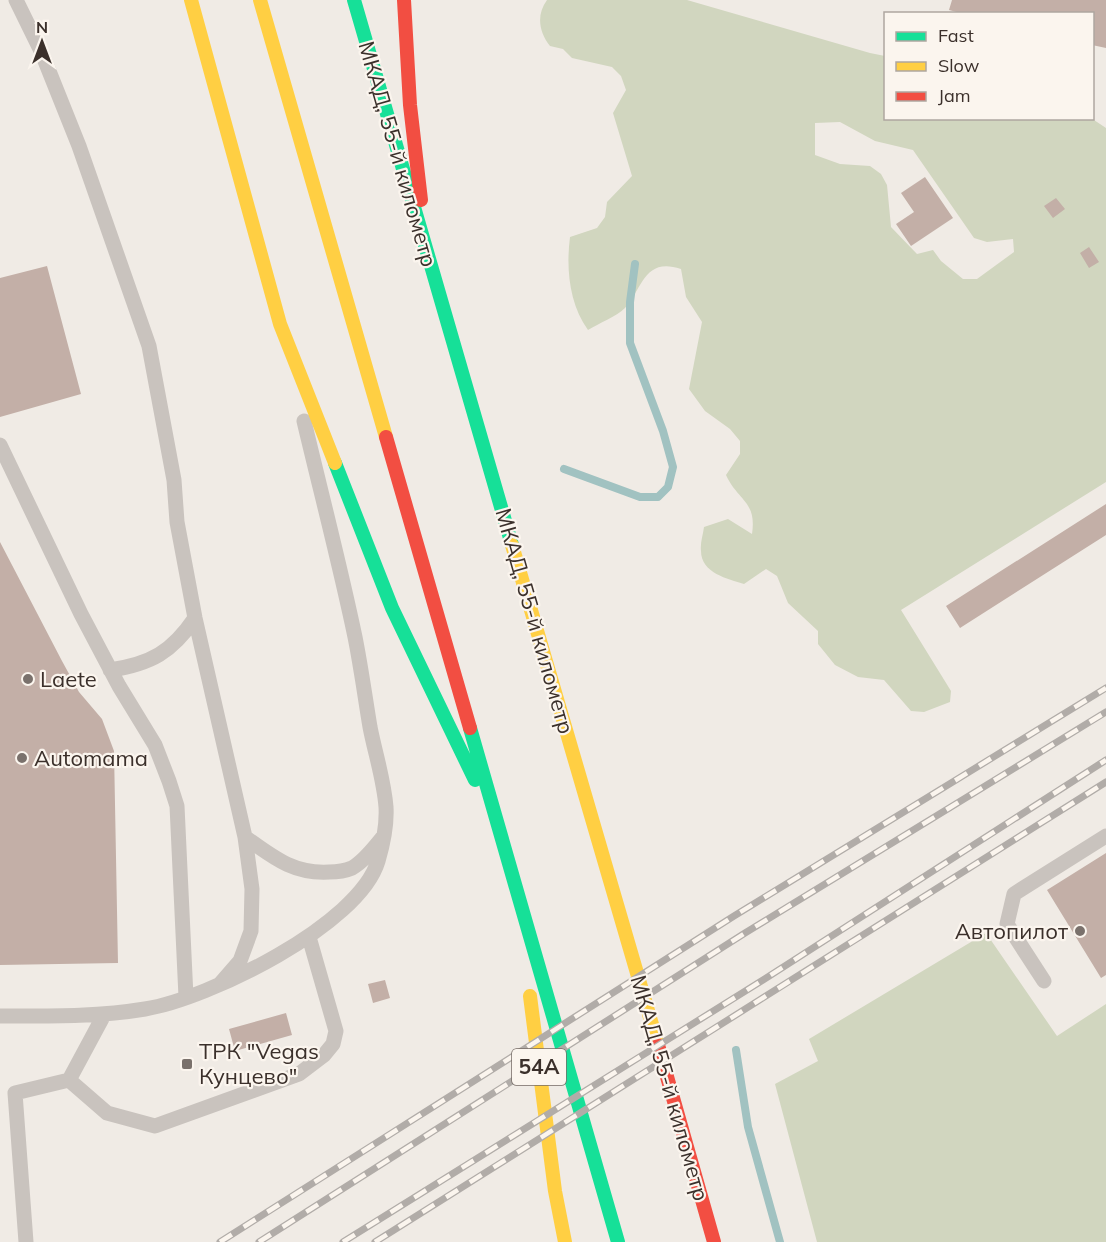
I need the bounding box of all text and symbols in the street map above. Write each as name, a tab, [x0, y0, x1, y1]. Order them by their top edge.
north arrow	[12, 12, 72, 72]
legend	[884, 12, 1094, 120]
text: N	[36, 17, 48, 37]
text: Fast	[938, 24, 974, 47]
street label: МКАД, 55-й километр	[352, 38, 444, 270]
text: Slow	[938, 54, 980, 77]
text: Jam	[938, 84, 971, 107]
street label: МКАД, 55-й километр	[489, 505, 581, 737]
place label: Laete	[40, 665, 97, 693]
marker: Laete	[21, 672, 35, 686]
place label: Automama	[34, 744, 148, 772]
marker: Automama	[15, 751, 29, 765]
place label: Автопилот	[955, 917, 1068, 945]
marker: Автопилот	[1073, 924, 1087, 938]
street label: МКАД, 55-й километр	[624, 972, 716, 1204]
place label: ТРК "Vegas Кунцево"	[199, 1037, 319, 1090]
road number: 54А	[512, 1049, 566, 1085]
marker: ТРК "Vegas Кунцево"	[180, 1057, 194, 1071]

